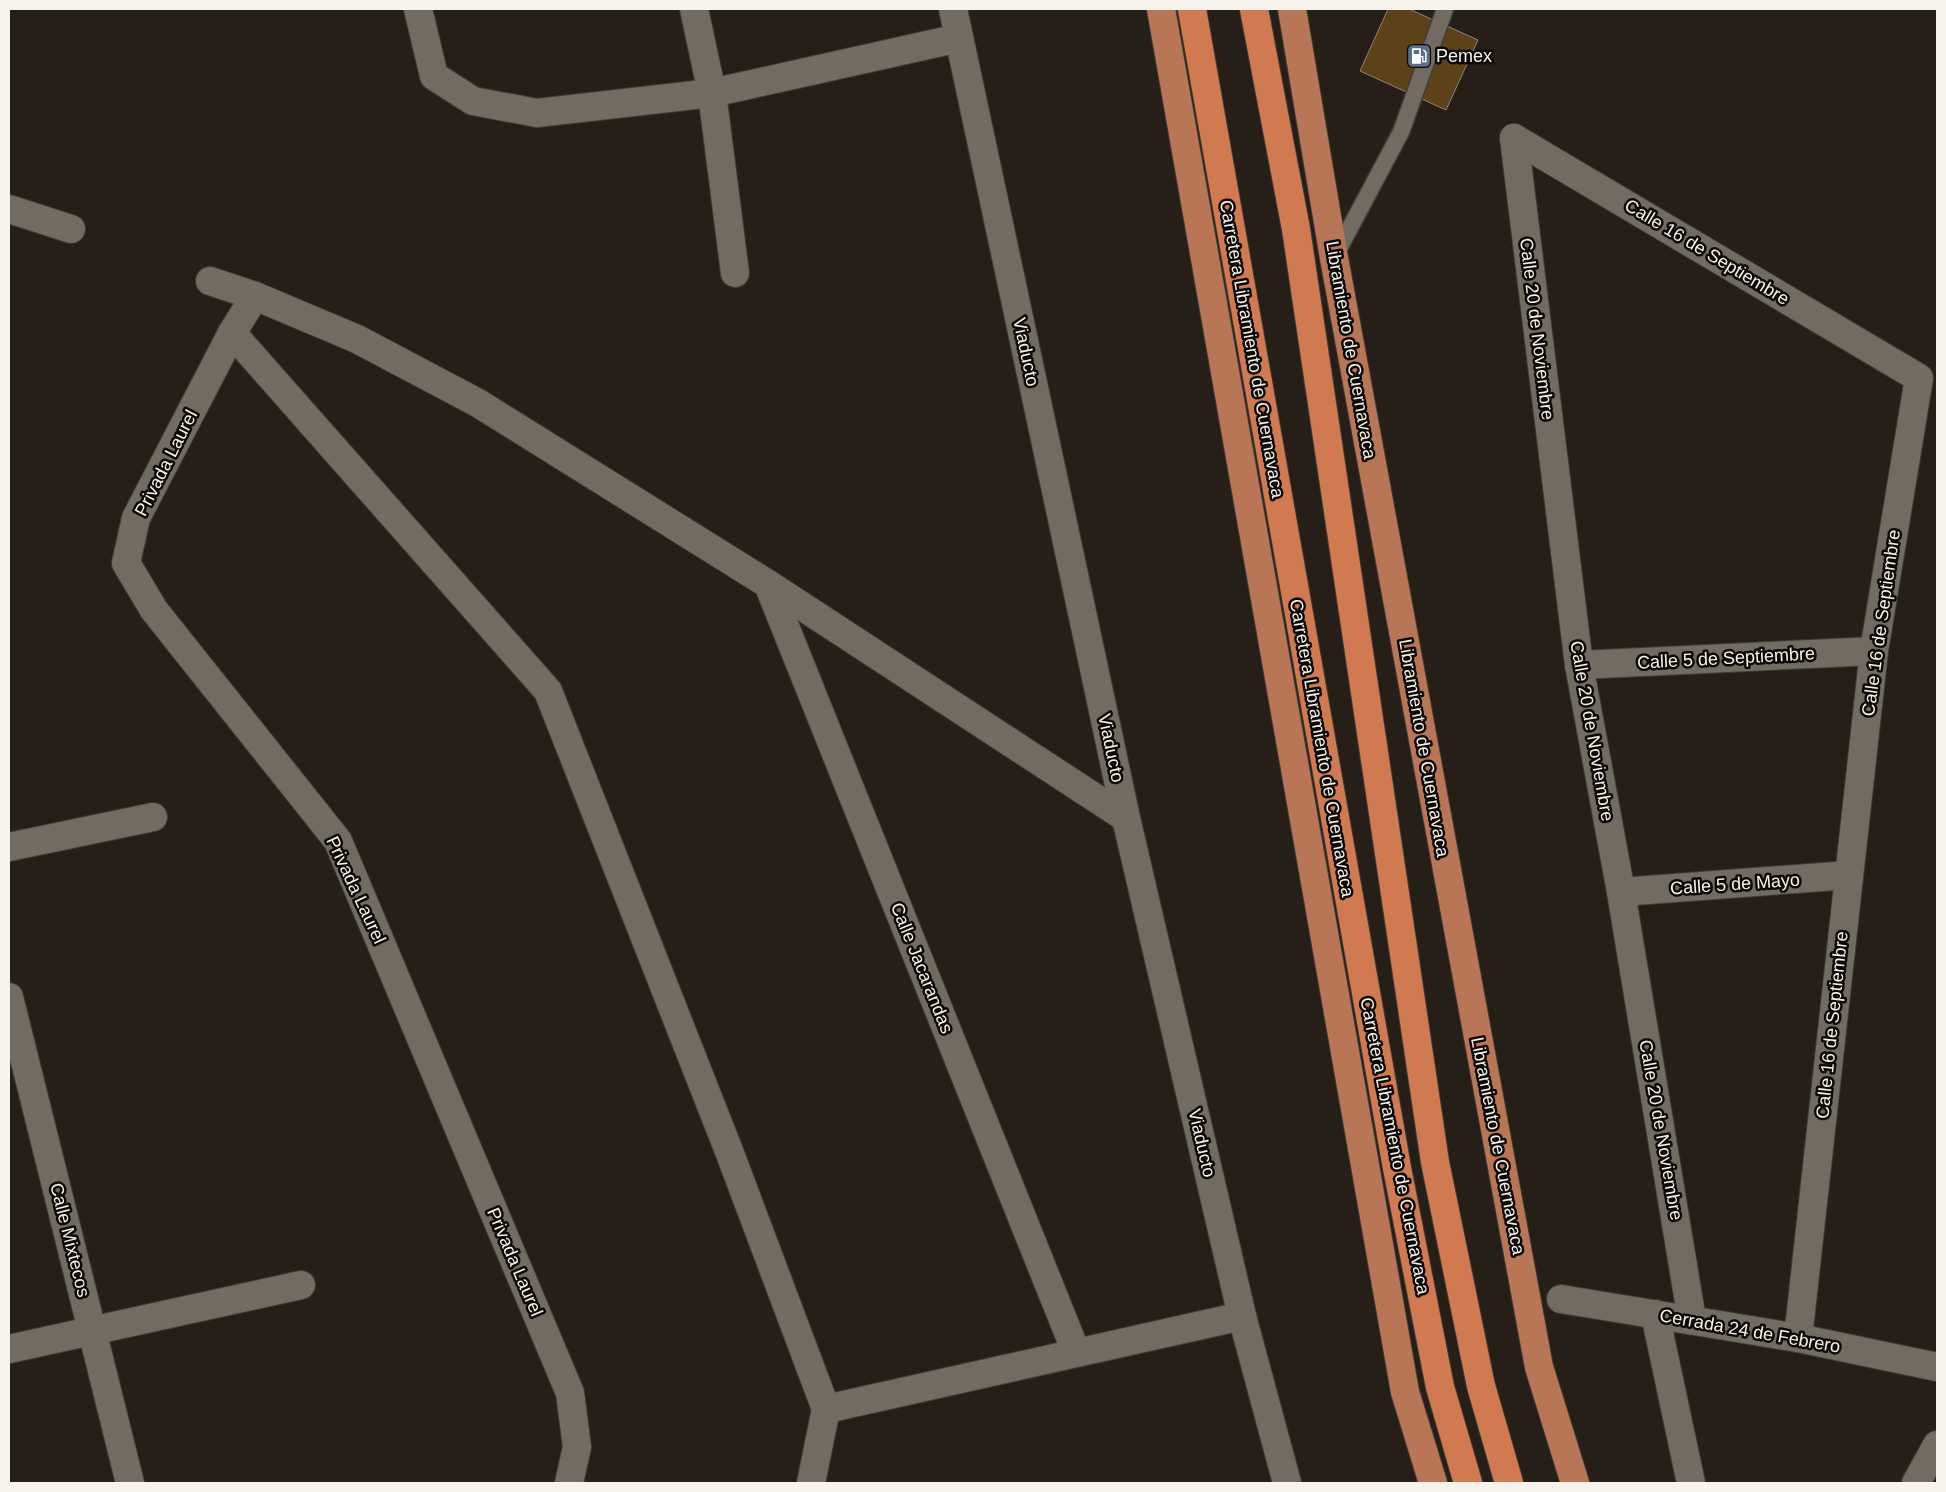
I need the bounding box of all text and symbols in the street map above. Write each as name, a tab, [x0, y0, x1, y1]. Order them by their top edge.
fuel station icon: Pemex	[1406, 43, 1432, 69]
place label: Pemex	[1436, 46, 1492, 66]
street label: Calle 16 de Septiembre	[1621, 195, 1793, 309]
street label: Carretera Libramiento de Cuernavaca	[1216, 198, 1288, 500]
street label: Calle 20 de Noviembre	[1516, 237, 1558, 421]
street label: Libramiento de Cuernavaca	[1322, 239, 1380, 462]
street label: Viaducto	[1009, 316, 1043, 388]
street label: Privada Laurel	[131, 407, 201, 519]
street label: Calle 16 de Septiembre	[1858, 528, 1904, 718]
street label: Carretera Libramiento de Cuernavaca	[1286, 597, 1358, 899]
street label: Libramiento de Cuernavaca	[1395, 637, 1453, 860]
street label: Calle 20 de Noviembre	[1566, 639, 1618, 823]
street label: Calle 5 de Septiembre	[1637, 643, 1815, 673]
street label: Viaducto	[1094, 712, 1128, 784]
street label: Privada Laurel	[322, 833, 390, 947]
street label: Calle 5 de Mayo	[1669, 869, 1801, 899]
street label: Calle Jacarandas	[887, 900, 957, 1036]
street label: Calle 16 de Septiembre	[1812, 930, 1852, 1120]
street label: Carretera Libramiento de Cuernavaca	[1356, 996, 1434, 1297]
street label: Libramiento de Cuernavaca	[1467, 1036, 1529, 1257]
street label: Calle 20 de Noviembre	[1635, 1038, 1687, 1222]
street label: Viaducto	[1184, 1107, 1220, 1179]
street label: Calle Mixtecos	[46, 1181, 94, 1299]
street label: Privada Laurel	[483, 1205, 547, 1319]
street label: Cerrada 24 de Febrero	[1658, 1305, 1842, 1357]

